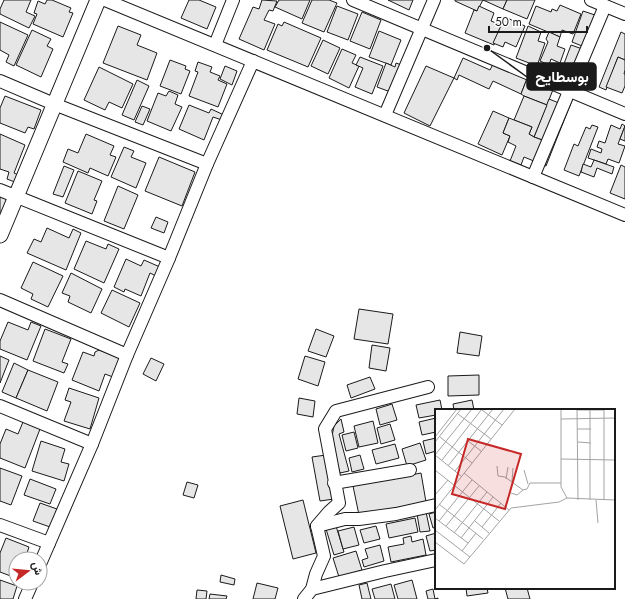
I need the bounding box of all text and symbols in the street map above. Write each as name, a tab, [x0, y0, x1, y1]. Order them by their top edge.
scale bar	[489, 8, 587, 34]
text: 50 m	[495, 13, 522, 31]
callout: بوسطايح	[527, 63, 596, 90]
text: بوسطايح	[535, 66, 589, 88]
inset map	[435, 409, 615, 589]
north arrow	[8, 551, 48, 591]
text: ش	[28, 560, 47, 577]

